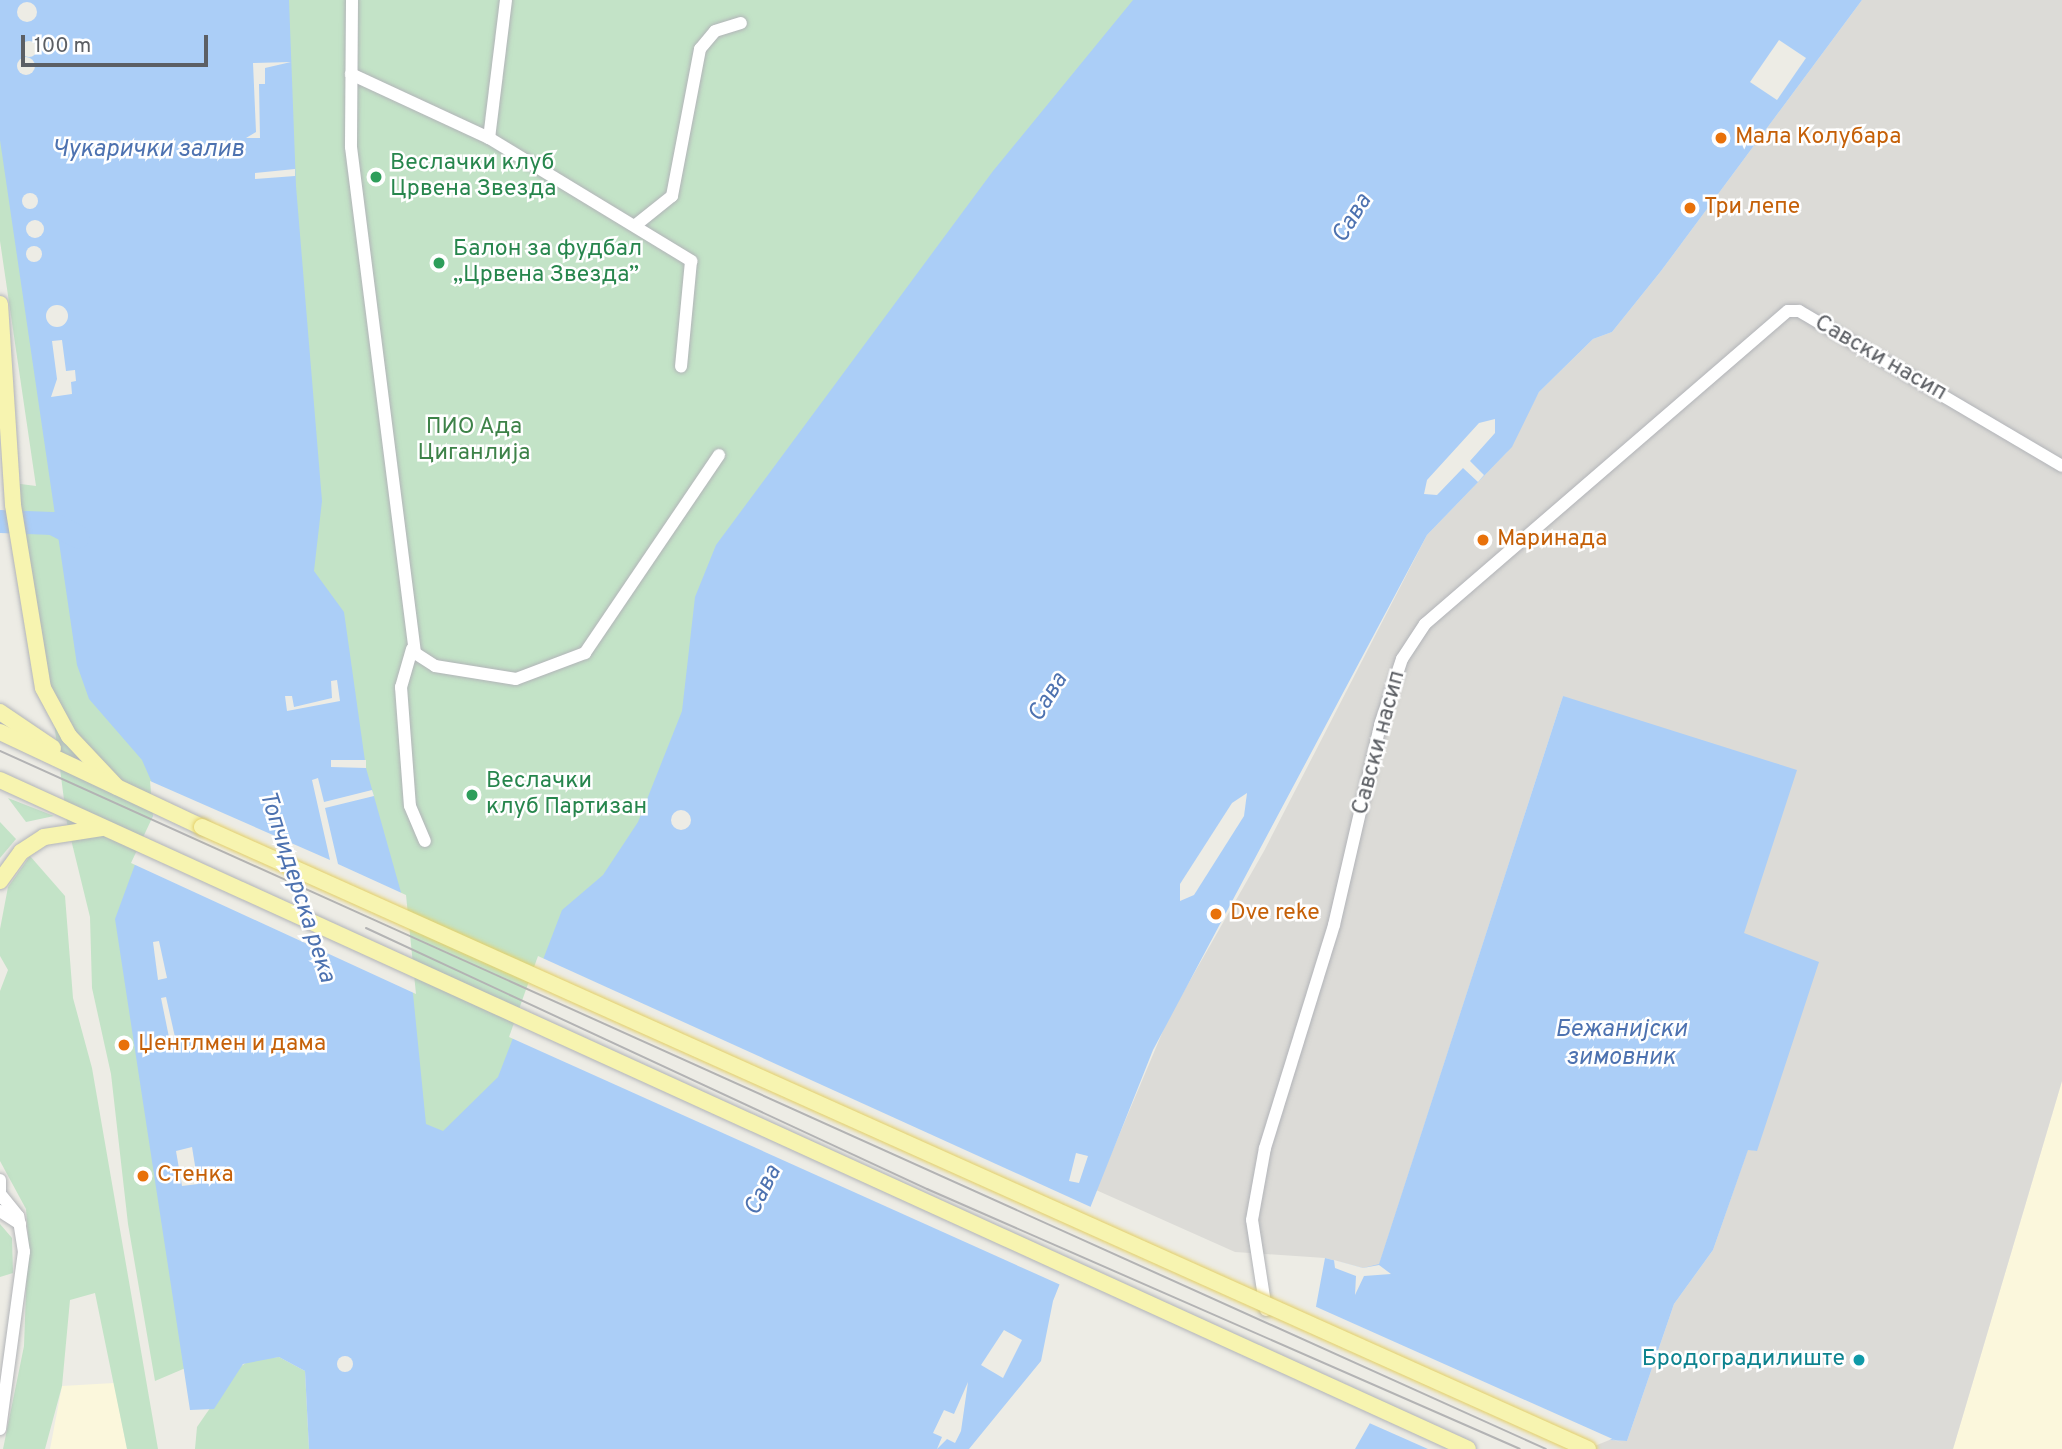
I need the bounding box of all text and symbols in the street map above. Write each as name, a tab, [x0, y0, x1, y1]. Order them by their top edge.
scale bar	[24, 21, 212, 65]
text: 100 m	[34, 33, 91, 60]
place label: Мала Колубара	[1735, 124, 1901, 152]
marker: Мала Колубара	[1713, 130, 1729, 146]
water label: Чукарички залив	[52, 137, 244, 165]
place label: Веслачки клуб Црвена Звезда	[390, 150, 556, 204]
marker: Веслачки клуб Црвена Звезда	[368, 169, 384, 185]
water label: Сава	[1327, 189, 1379, 249]
place label: Три лепе	[1704, 194, 1800, 222]
marker: Три лепе	[1682, 200, 1698, 216]
place label: Балон за фудбал „Црвена Звезда”	[453, 236, 642, 290]
marker: Балон за фудбал „Црвена Звезда”	[431, 255, 447, 271]
street label: Савски насип	[1809, 310, 1951, 408]
park label: ПИО Ада Циганлија	[418, 414, 530, 468]
place label: Маринада	[1497, 526, 1607, 554]
marker: Маринада	[1475, 532, 1491, 548]
water label: Сава	[1023, 668, 1075, 728]
street label: Савски насип	[1347, 668, 1413, 818]
place label: Веслачки клуб Партизан	[486, 768, 647, 822]
marker: Веслачки клуб Партизан	[464, 787, 480, 803]
water label: Топчидерска река	[251, 788, 341, 986]
place label: Dve reke	[1230, 900, 1320, 928]
marker: Dve reke	[1208, 906, 1224, 922]
water label: Бежанијски зимовник	[1555, 1017, 1687, 1073]
place label: Џентлмен и дама	[138, 1031, 326, 1059]
marker: Џентлмен и дама	[116, 1037, 132, 1053]
water label: Сава	[739, 1161, 789, 1221]
place label: Стенка	[157, 1162, 234, 1190]
marker: Стенка	[135, 1168, 151, 1184]
place label: Бродоградилиште	[1642, 1346, 1845, 1374]
marker: Бродоградилиште	[1851, 1352, 1867, 1368]

